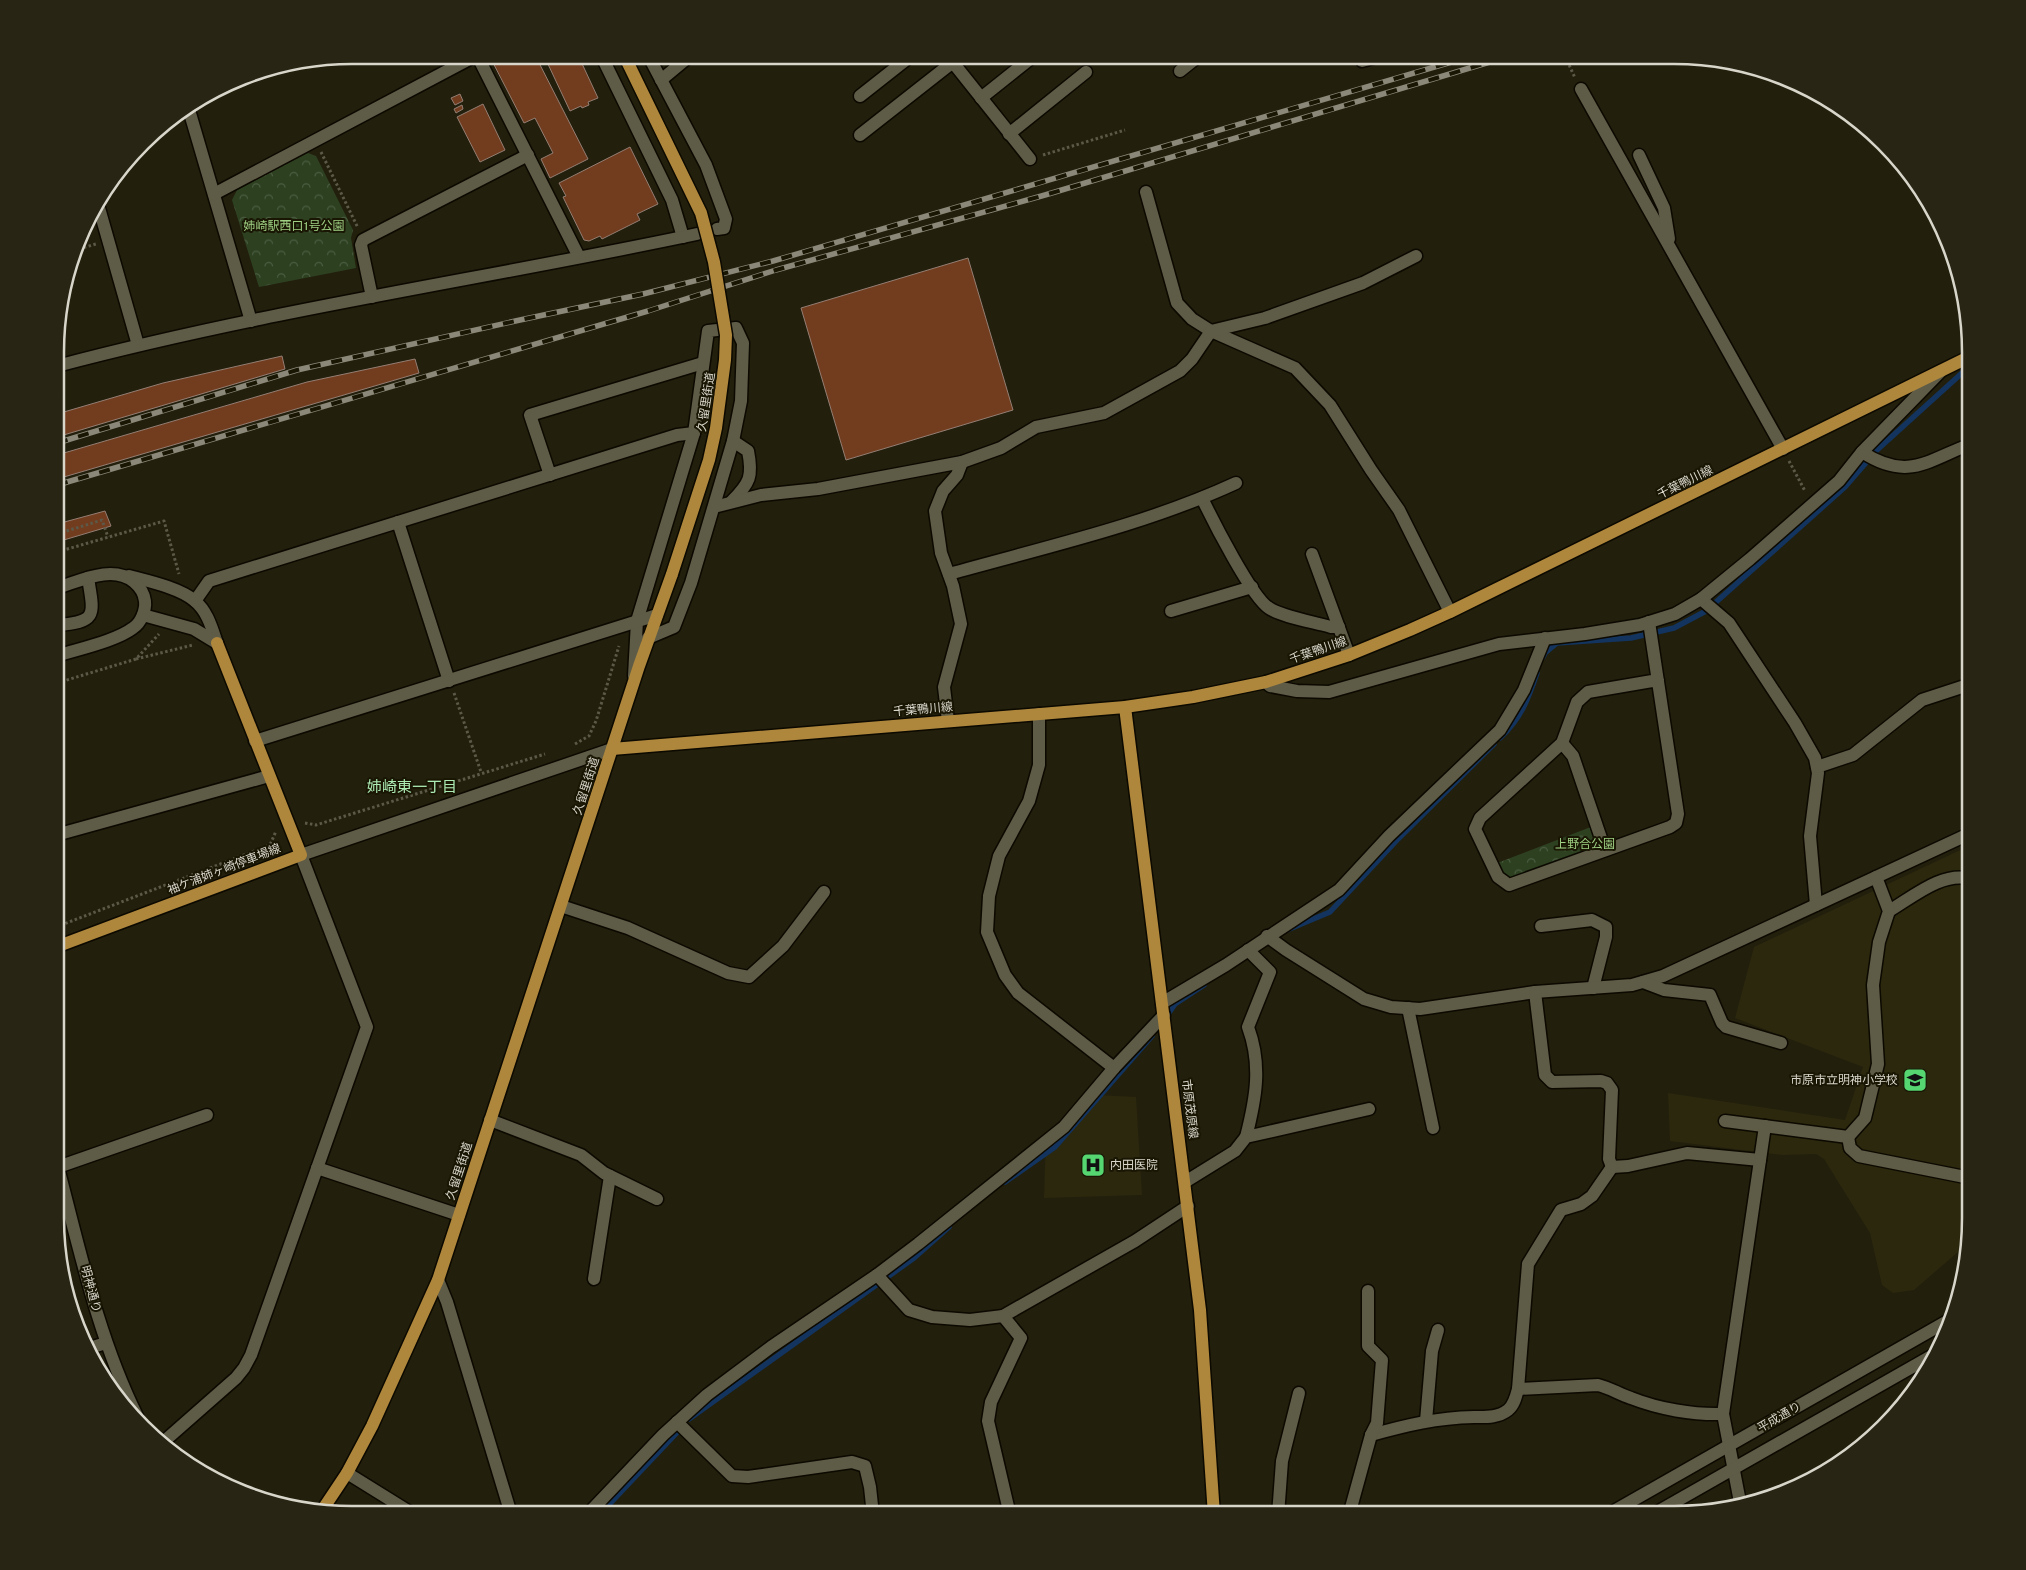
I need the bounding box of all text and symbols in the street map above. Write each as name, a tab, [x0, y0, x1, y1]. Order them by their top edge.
park label: 姉崎駅西口1号公園	[244, 219, 344, 233]
street label: 久留里街道	[694, 371, 718, 433]
street label: 千葉鴨川線	[1655, 463, 1715, 501]
street label: 千葉鴨川線	[1287, 634, 1349, 666]
street label: 千葉鴨川線	[892, 699, 954, 719]
street label: 久留里街道	[570, 755, 602, 817]
district label: 姉崎東一丁目	[367, 778, 457, 795]
park label: 上野合公園	[1555, 837, 1615, 851]
street label: 袖ケ浦姉ヶ崎停車場線	[165, 841, 283, 897]
school or university icon: 市原市立明神小学校	[1902, 1067, 1928, 1093]
place label: 市原市立明神小学校	[1790, 1073, 1898, 1087]
street label: 市原茂原線	[1179, 1078, 1201, 1140]
street label: 久留里街道	[443, 1140, 475, 1202]
hospital icon: 内田医院	[1080, 1152, 1106, 1178]
place label: 内田医院	[1110, 1158, 1158, 1172]
street label: 明神通り	[78, 1264, 104, 1314]
street label: 平成通り	[1755, 1399, 1803, 1435]

